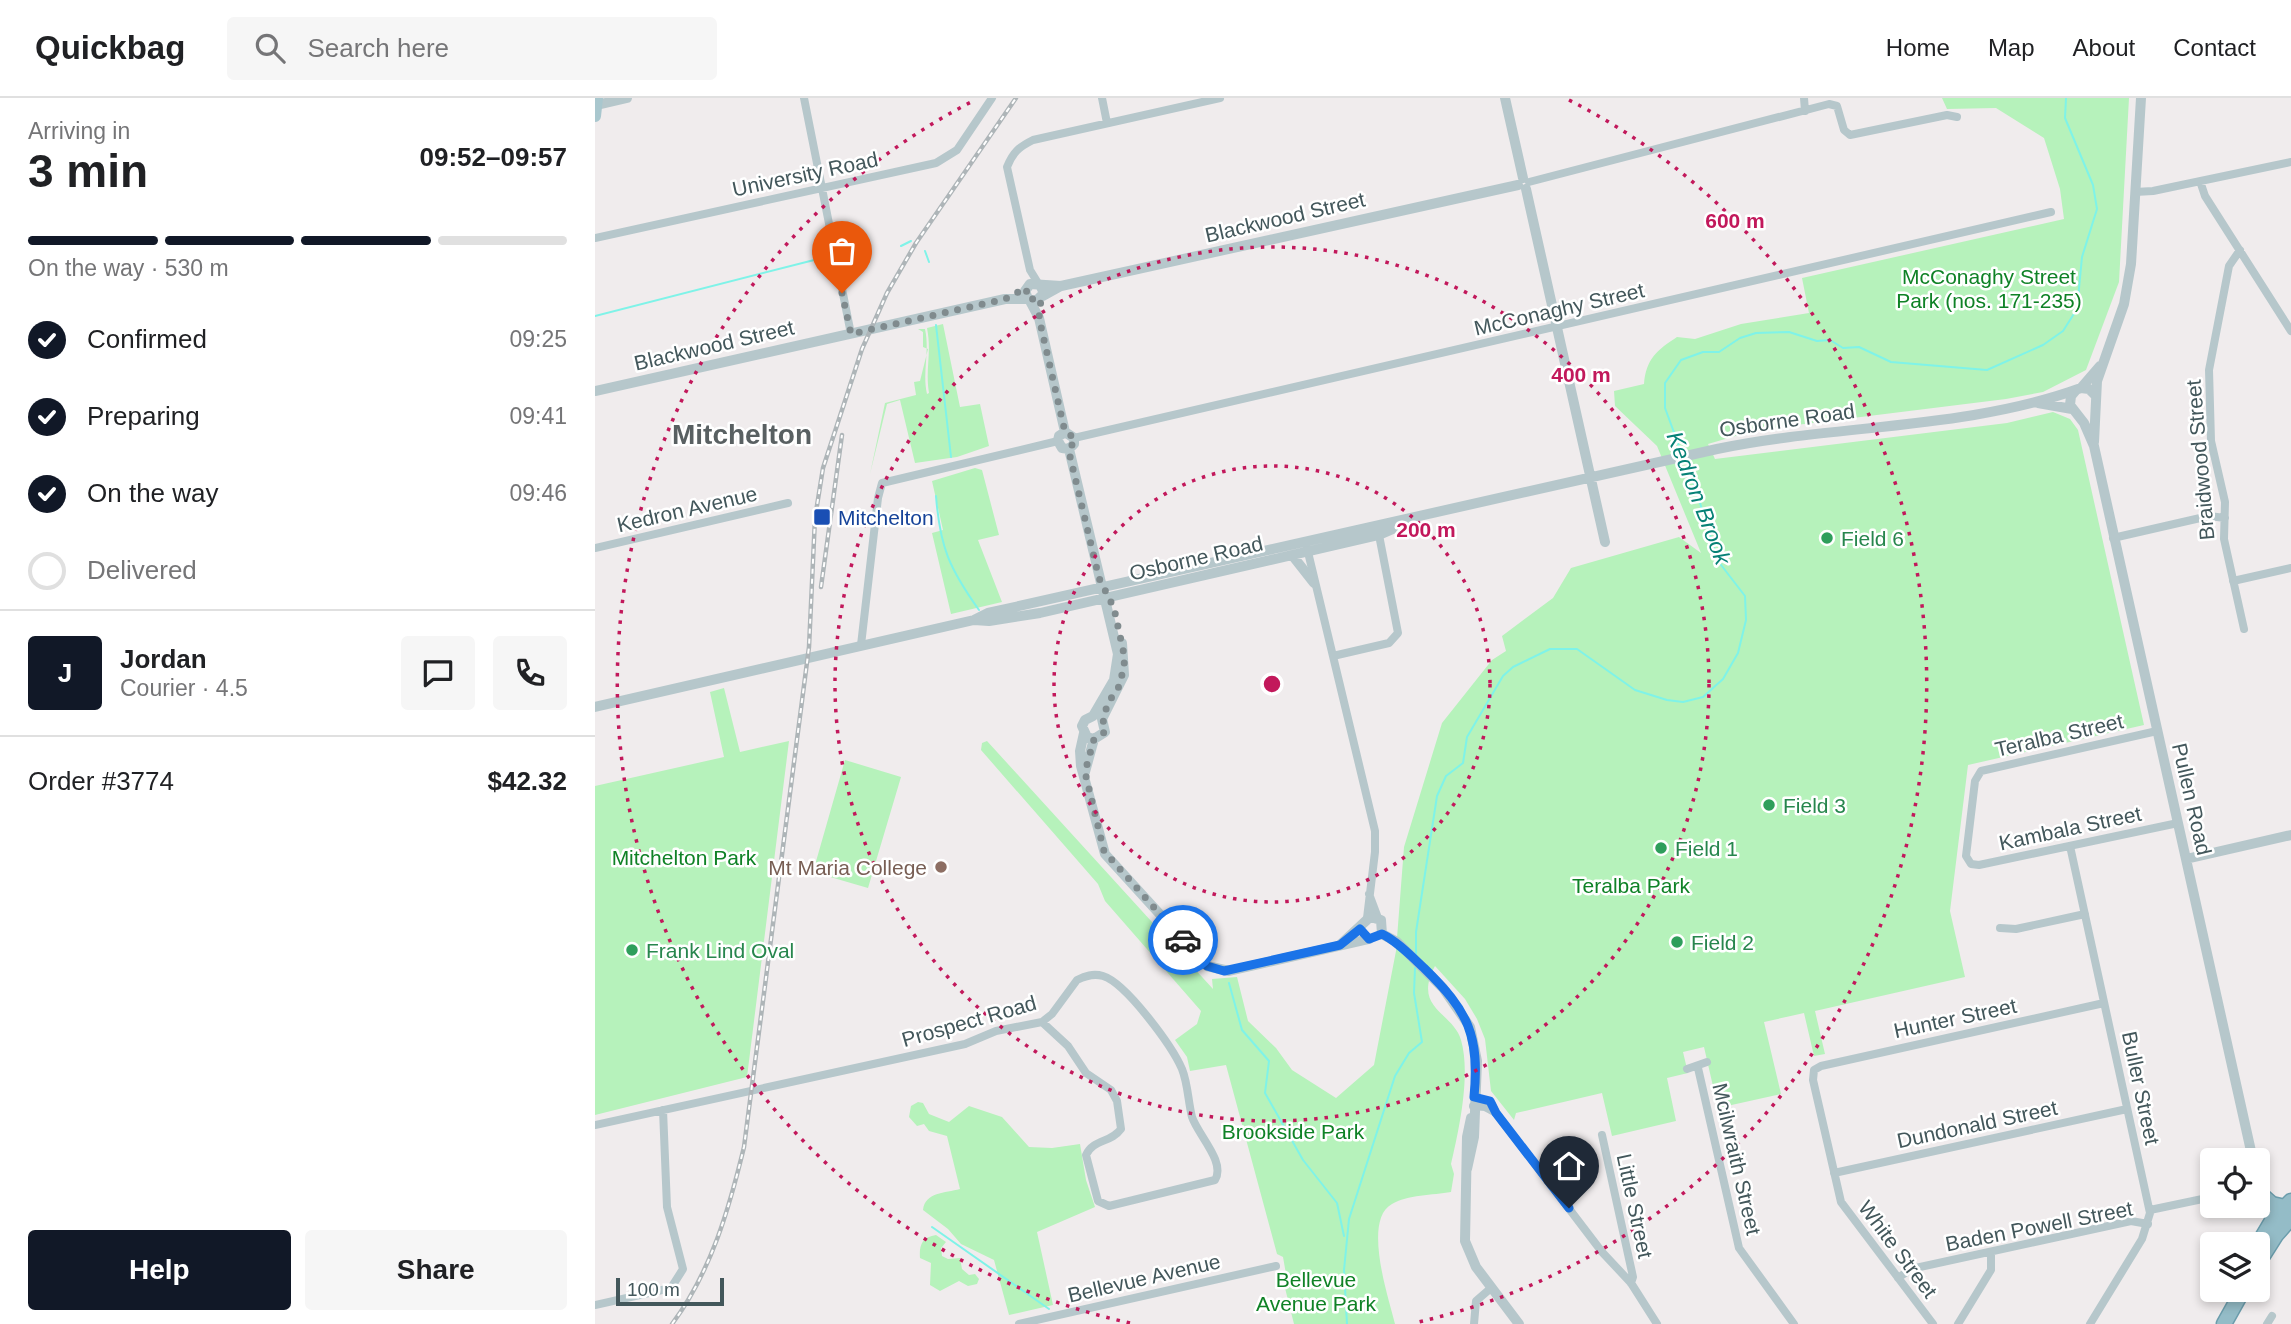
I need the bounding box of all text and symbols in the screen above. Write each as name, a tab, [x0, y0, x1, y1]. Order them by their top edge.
search box	[227, 17, 717, 80]
text: Quickbag	[35, 29, 185, 66]
icon: search	[251, 29, 289, 67]
text: Search here	[307, 33, 449, 63]
text: Home	[1886, 34, 1950, 61]
text: Map	[1988, 34, 2035, 61]
text: About	[2073, 34, 2135, 61]
text: Contact	[2173, 34, 2256, 61]
text: Arriving in	[28, 118, 130, 144]
text: 09:52–09:57	[420, 142, 567, 172]
text: 3 min	[28, 145, 148, 197]
street label: University Road	[730, 147, 880, 201]
street label: Blackwood Street	[1203, 187, 1367, 247]
text: 600 m	[1705, 209, 1765, 232]
pin	[812, 221, 872, 293]
icon: bag	[823, 232, 861, 270]
text: On the way · 530 m	[28, 255, 229, 281]
park label: McConaghy Street Park (nos. 171-235)	[1896, 265, 2082, 312]
street label: McConaghy Street	[1472, 278, 1646, 340]
street label: Blackwood Street	[632, 315, 796, 375]
icon: check	[28, 321, 66, 359]
text: Confirmed	[87, 324, 207, 354]
text: 09:25	[509, 326, 567, 352]
text: 400 m	[1551, 363, 1611, 386]
street label: Braidwood Street	[2182, 379, 2218, 541]
icon: check	[28, 398, 66, 436]
street label: Osborne Road	[1718, 399, 1856, 441]
text: Preparing	[87, 401, 200, 431]
text: 09:41	[509, 403, 567, 429]
district label: Mitchelton	[672, 419, 812, 450]
water label: Kedron Brook	[1662, 428, 1737, 570]
icon: check	[28, 475, 66, 513]
text: On the way	[87, 478, 219, 508]
text: 09:46	[509, 480, 567, 506]
street label: Kedron Avenue	[615, 482, 759, 536]
place label: Mitchelton	[838, 506, 934, 529]
marker: Mitchelton	[812, 507, 832, 527]
text: 200 m	[1396, 518, 1456, 541]
place label: Field 6	[1841, 527, 1904, 550]
marker: Field 6	[1819, 530, 1835, 546]
street label: Osborne Road	[1127, 531, 1265, 585]
text: Delivered	[87, 555, 197, 585]
button: chat	[401, 636, 475, 710]
button: phone	[493, 636, 567, 710]
text: Jordan	[120, 644, 207, 674]
text: J	[58, 658, 72, 688]
centre of rings	[1260, 672, 1284, 696]
text: Courier · 4.5	[120, 675, 248, 701]
street label: Teralba Street	[1993, 709, 2125, 761]
street label: Pullen Road	[2168, 741, 2216, 857]
text: Order #3774	[28, 766, 174, 796]
text: $42.32	[487, 766, 567, 796]
place label: Field 3	[1783, 794, 1846, 817]
marker: Field 3	[1761, 797, 1777, 813]
street label: Kambala Street	[1997, 802, 2143, 854]
place label: Field 1	[1675, 837, 1738, 860]
marker: Field 1	[1653, 840, 1669, 856]
park label: Mitchelton Park	[612, 846, 757, 869]
place label: Mt Maria College	[768, 856, 927, 879]
marker: Mt Maria College	[933, 859, 949, 875]
park label: Teralba Park	[1572, 874, 1690, 897]
courier	[1148, 905, 1218, 975]
icon: car	[1164, 921, 1202, 959]
place label: Field 2	[1691, 931, 1754, 954]
marker: Field 2	[1669, 934, 1685, 950]
place label: Frank Lind Oval	[646, 939, 794, 962]
marker: Frank Lind Oval	[624, 942, 640, 958]
street label: Prospect Road	[899, 991, 1039, 1051]
street label: Hunter Street	[1892, 994, 2019, 1042]
street label: Buller Street	[2118, 1029, 2164, 1147]
street label: Mcilwraith Street	[1708, 1081, 1766, 1237]
street label: Dundonald Street	[1895, 1096, 2059, 1152]
park label: Brookside Park	[1222, 1120, 1365, 1143]
pin	[1539, 1136, 1599, 1208]
icon: home	[1550, 1147, 1588, 1185]
map controls	[2200, 1148, 2270, 1302]
button: locate	[2200, 1148, 2270, 1218]
street label: Little Street	[1613, 1152, 1657, 1260]
street label: White Street	[1854, 1196, 1942, 1302]
street label: Baden Powell Street	[1943, 1197, 2135, 1255]
button: Help	[28, 1230, 291, 1310]
button: Share	[305, 1230, 567, 1310]
button: layers	[2200, 1232, 2270, 1302]
street label: Bellevue Avenue	[1065, 1249, 1223, 1307]
park label: Bellevue Avenue Park	[1256, 1268, 1376, 1315]
scale bar	[616, 1275, 725, 1307]
text: 100 m	[627, 1279, 680, 1300]

